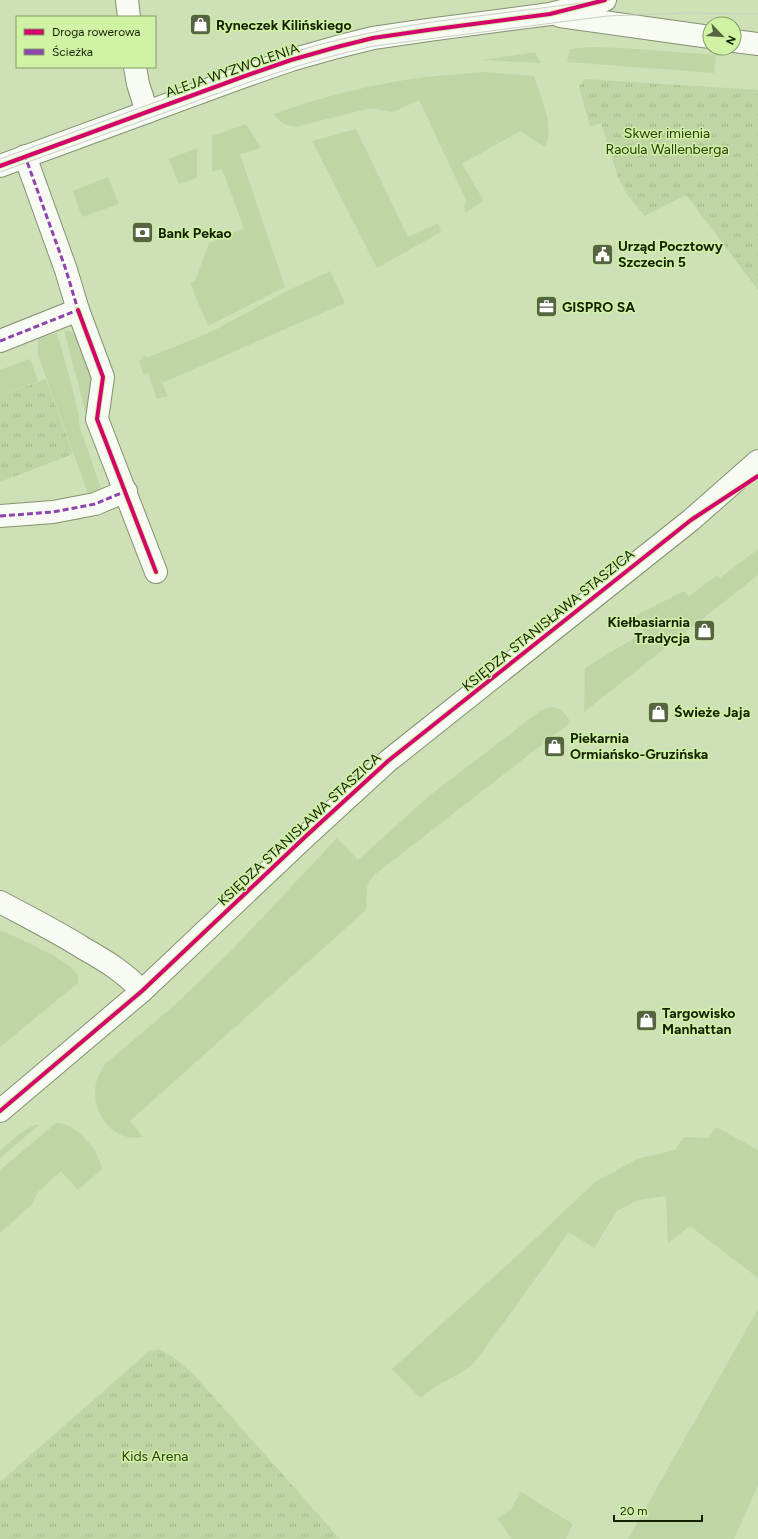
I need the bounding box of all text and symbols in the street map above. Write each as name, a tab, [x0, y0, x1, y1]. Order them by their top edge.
shop icon: Ryneczek Kilińskiego	[187, 12, 213, 38]
legend	[16, 16, 156, 68]
north arrow	[702, 16, 742, 56]
place label: Ryneczek Kilińskiego	[216, 17, 352, 34]
text: Droga rowerowa	[52, 25, 140, 39]
text: N	[723, 33, 738, 47]
street label: ALEJA WYZWOLENIA	[163, 39, 302, 101]
text: Ścieżka	[52, 45, 93, 59]
park label: Skwer imienia Raoula Wallenberga	[605, 125, 729, 158]
bank icon: Bank Pekao	[130, 220, 156, 246]
place label: Bank Pekao	[158, 225, 232, 242]
place label: Urząd Pocztowy Szczecin 5	[618, 238, 724, 271]
public building icon: Urząd Pocztowy Szczecin 5	[589, 241, 615, 267]
office icon: GISPRO SA	[533, 294, 559, 320]
place label: GISPRO SA	[562, 299, 635, 316]
street label: KSIĘDZA STANISŁAWA STASZICA	[459, 545, 638, 695]
place label: Kiełbasiarnia Tradycja	[607, 614, 690, 647]
shop icon: Kiełbasiarnia Tradycja	[692, 617, 718, 643]
shop icon: Świeże Jaja	[645, 699, 671, 725]
place label: Świeże Jaja	[674, 704, 750, 721]
place label: Piekarnia Ormiańsko-Gruzińska	[570, 730, 708, 763]
shop icon: Piekarnia Ormiańsko-Gruzińska	[542, 733, 568, 759]
street label: KSIĘDZA STANISŁAWA STASZICA	[214, 749, 385, 910]
place label: Targowisko Manhattan	[662, 1005, 735, 1038]
shop icon: Targowisko Manhattan	[634, 1008, 660, 1034]
park label: Kids Arena	[122, 1448, 188, 1465]
scale bar	[614, 1497, 702, 1523]
text: 20 m	[620, 1504, 648, 1518]

